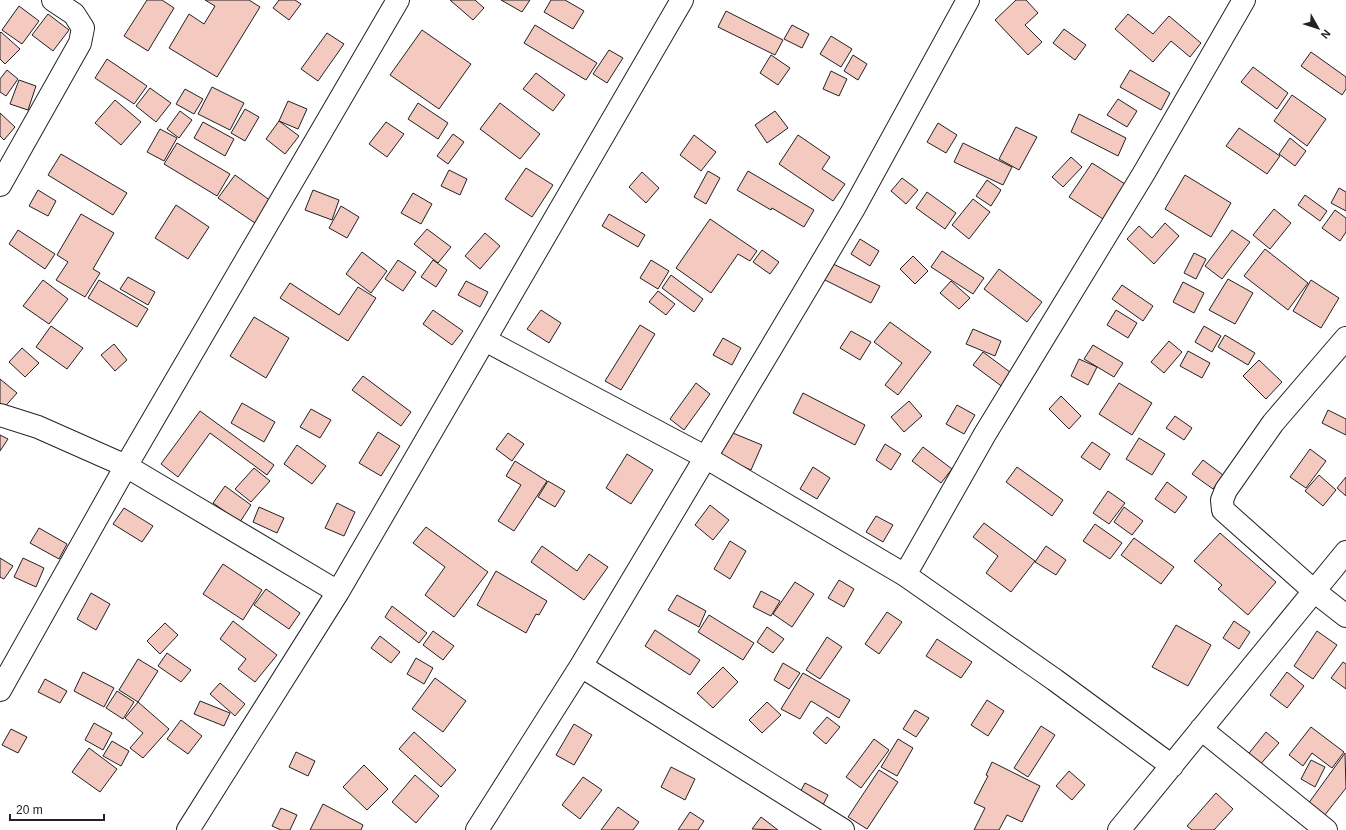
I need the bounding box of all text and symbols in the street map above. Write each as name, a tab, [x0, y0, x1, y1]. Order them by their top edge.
north arrow	[1298, 8, 1338, 48]
text: N	[1319, 27, 1333, 41]
scale bar	[10, 796, 104, 822]
text: 20 m	[16, 803, 43, 817]

